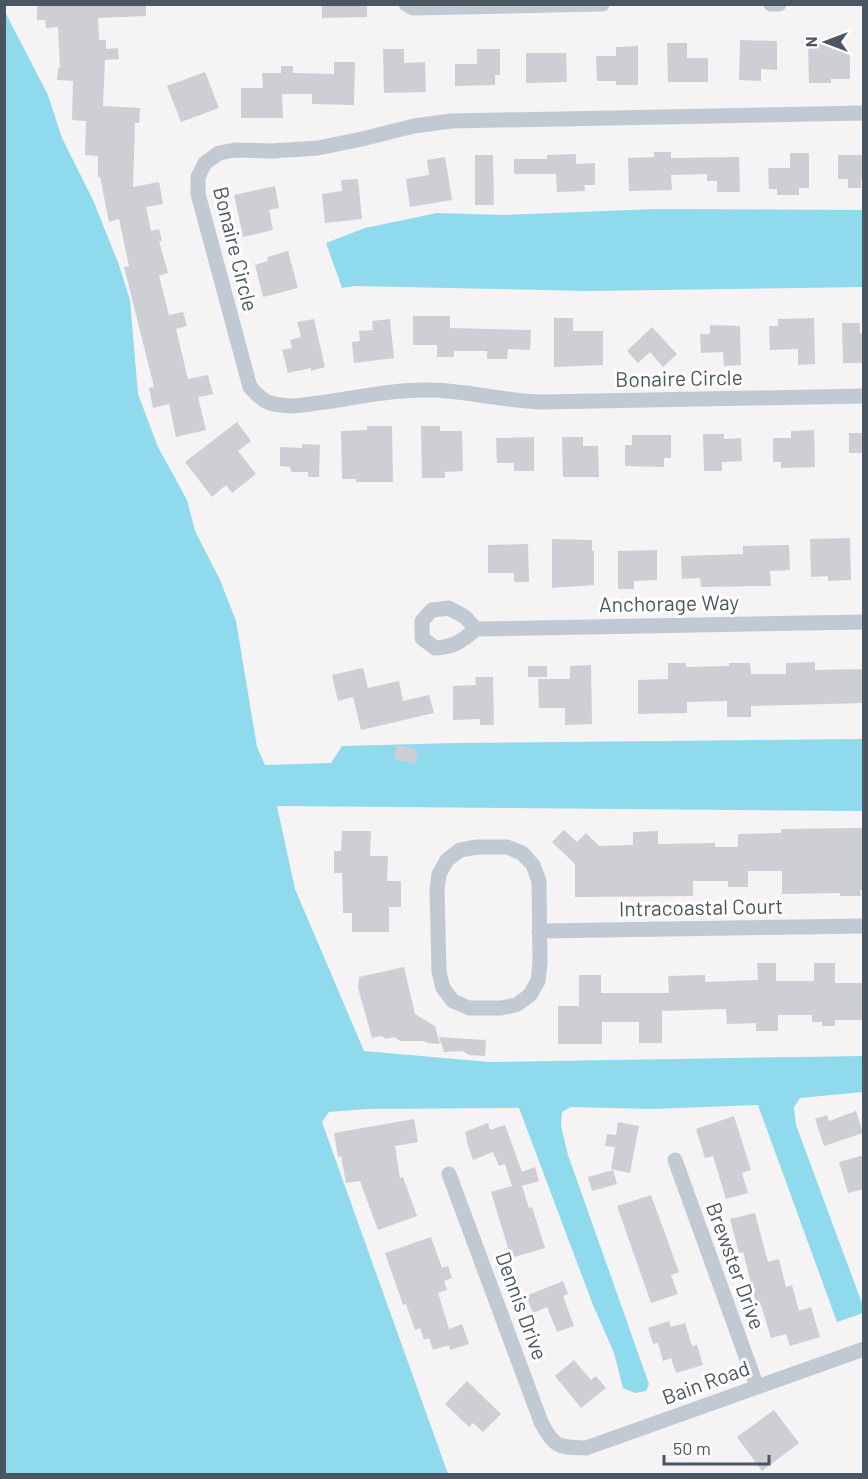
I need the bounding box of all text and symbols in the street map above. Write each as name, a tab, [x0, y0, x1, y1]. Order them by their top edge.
north arrow	[796, 12, 856, 72]
text: N	[801, 37, 820, 47]
street label: Bonaire Circle	[209, 184, 264, 314]
street label: Bonaire Circle	[615, 364, 743, 391]
street label: Anchorage Way	[599, 589, 740, 616]
street label: Intracoastal Court	[619, 893, 783, 920]
street label: Brewster Drive	[702, 1199, 771, 1332]
street label: Dennis Drive	[491, 1248, 554, 1363]
street label: Bain Road	[658, 1354, 753, 1409]
scale bar	[664, 1428, 769, 1466]
text: 50 m	[673, 1437, 711, 1459]

